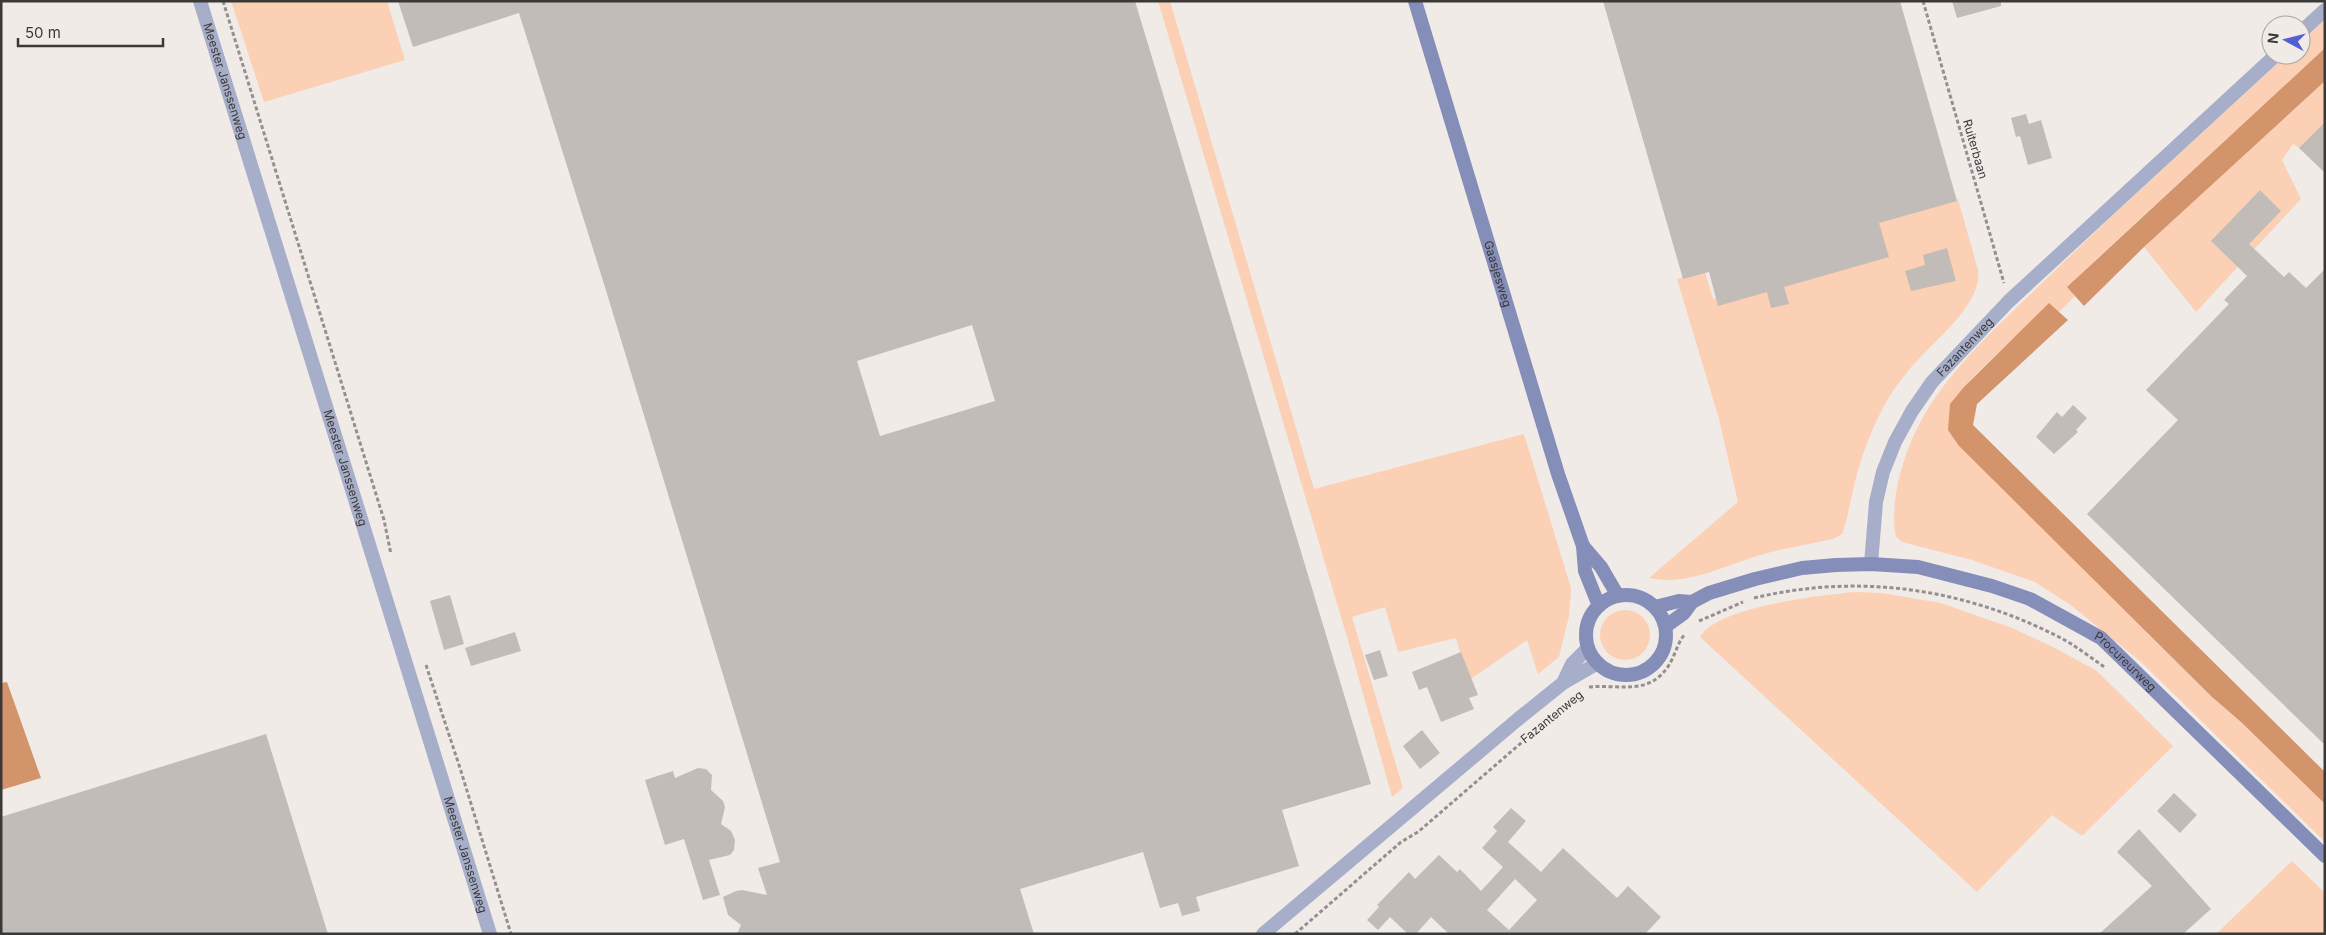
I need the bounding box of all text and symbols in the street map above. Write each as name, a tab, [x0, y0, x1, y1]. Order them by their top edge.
scale bar	[18, 15, 162, 47]
north arrow	[2261, 15, 2311, 65]
street label: Meester Janssenweg	[200, 21, 251, 141]
text: 50 m	[25, 23, 61, 42]
text: N	[2264, 32, 2282, 45]
street label: Ruiterbaan	[1960, 117, 1991, 180]
street label: Gaasjesweg	[1481, 238, 1515, 309]
street label: Fazantenweg	[1933, 314, 1996, 379]
street label: Meester Janssenweg	[320, 408, 371, 528]
street label: Procureurweg	[2092, 628, 2160, 695]
street label: Fazantenweg	[1517, 687, 1586, 746]
street label: Meester Janssenweg	[441, 794, 491, 915]

